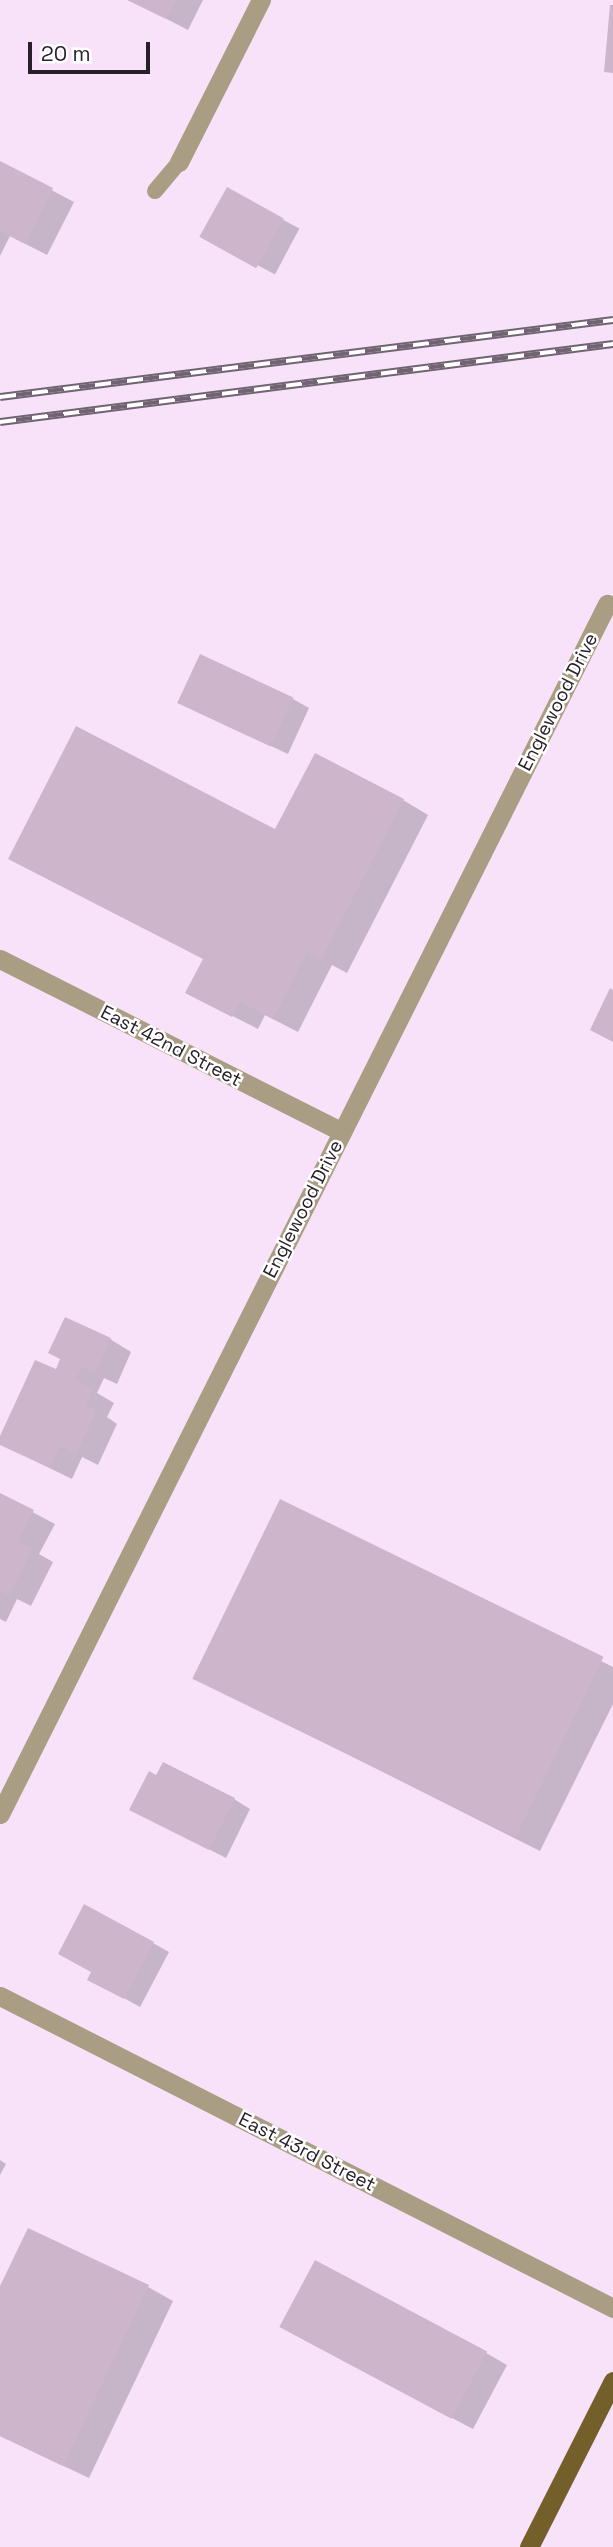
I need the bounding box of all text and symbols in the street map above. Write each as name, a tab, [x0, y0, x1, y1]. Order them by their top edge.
scale bar	[32, 28, 154, 72]
text: 20 m	[41, 40, 91, 67]
street label: Englewood Drive	[513, 629, 603, 775]
street label: East 42nd Street	[97, 1001, 245, 1091]
street label: Englewood Drive	[258, 1136, 348, 1282]
street label: East 43rd Street	[235, 2108, 379, 2196]

